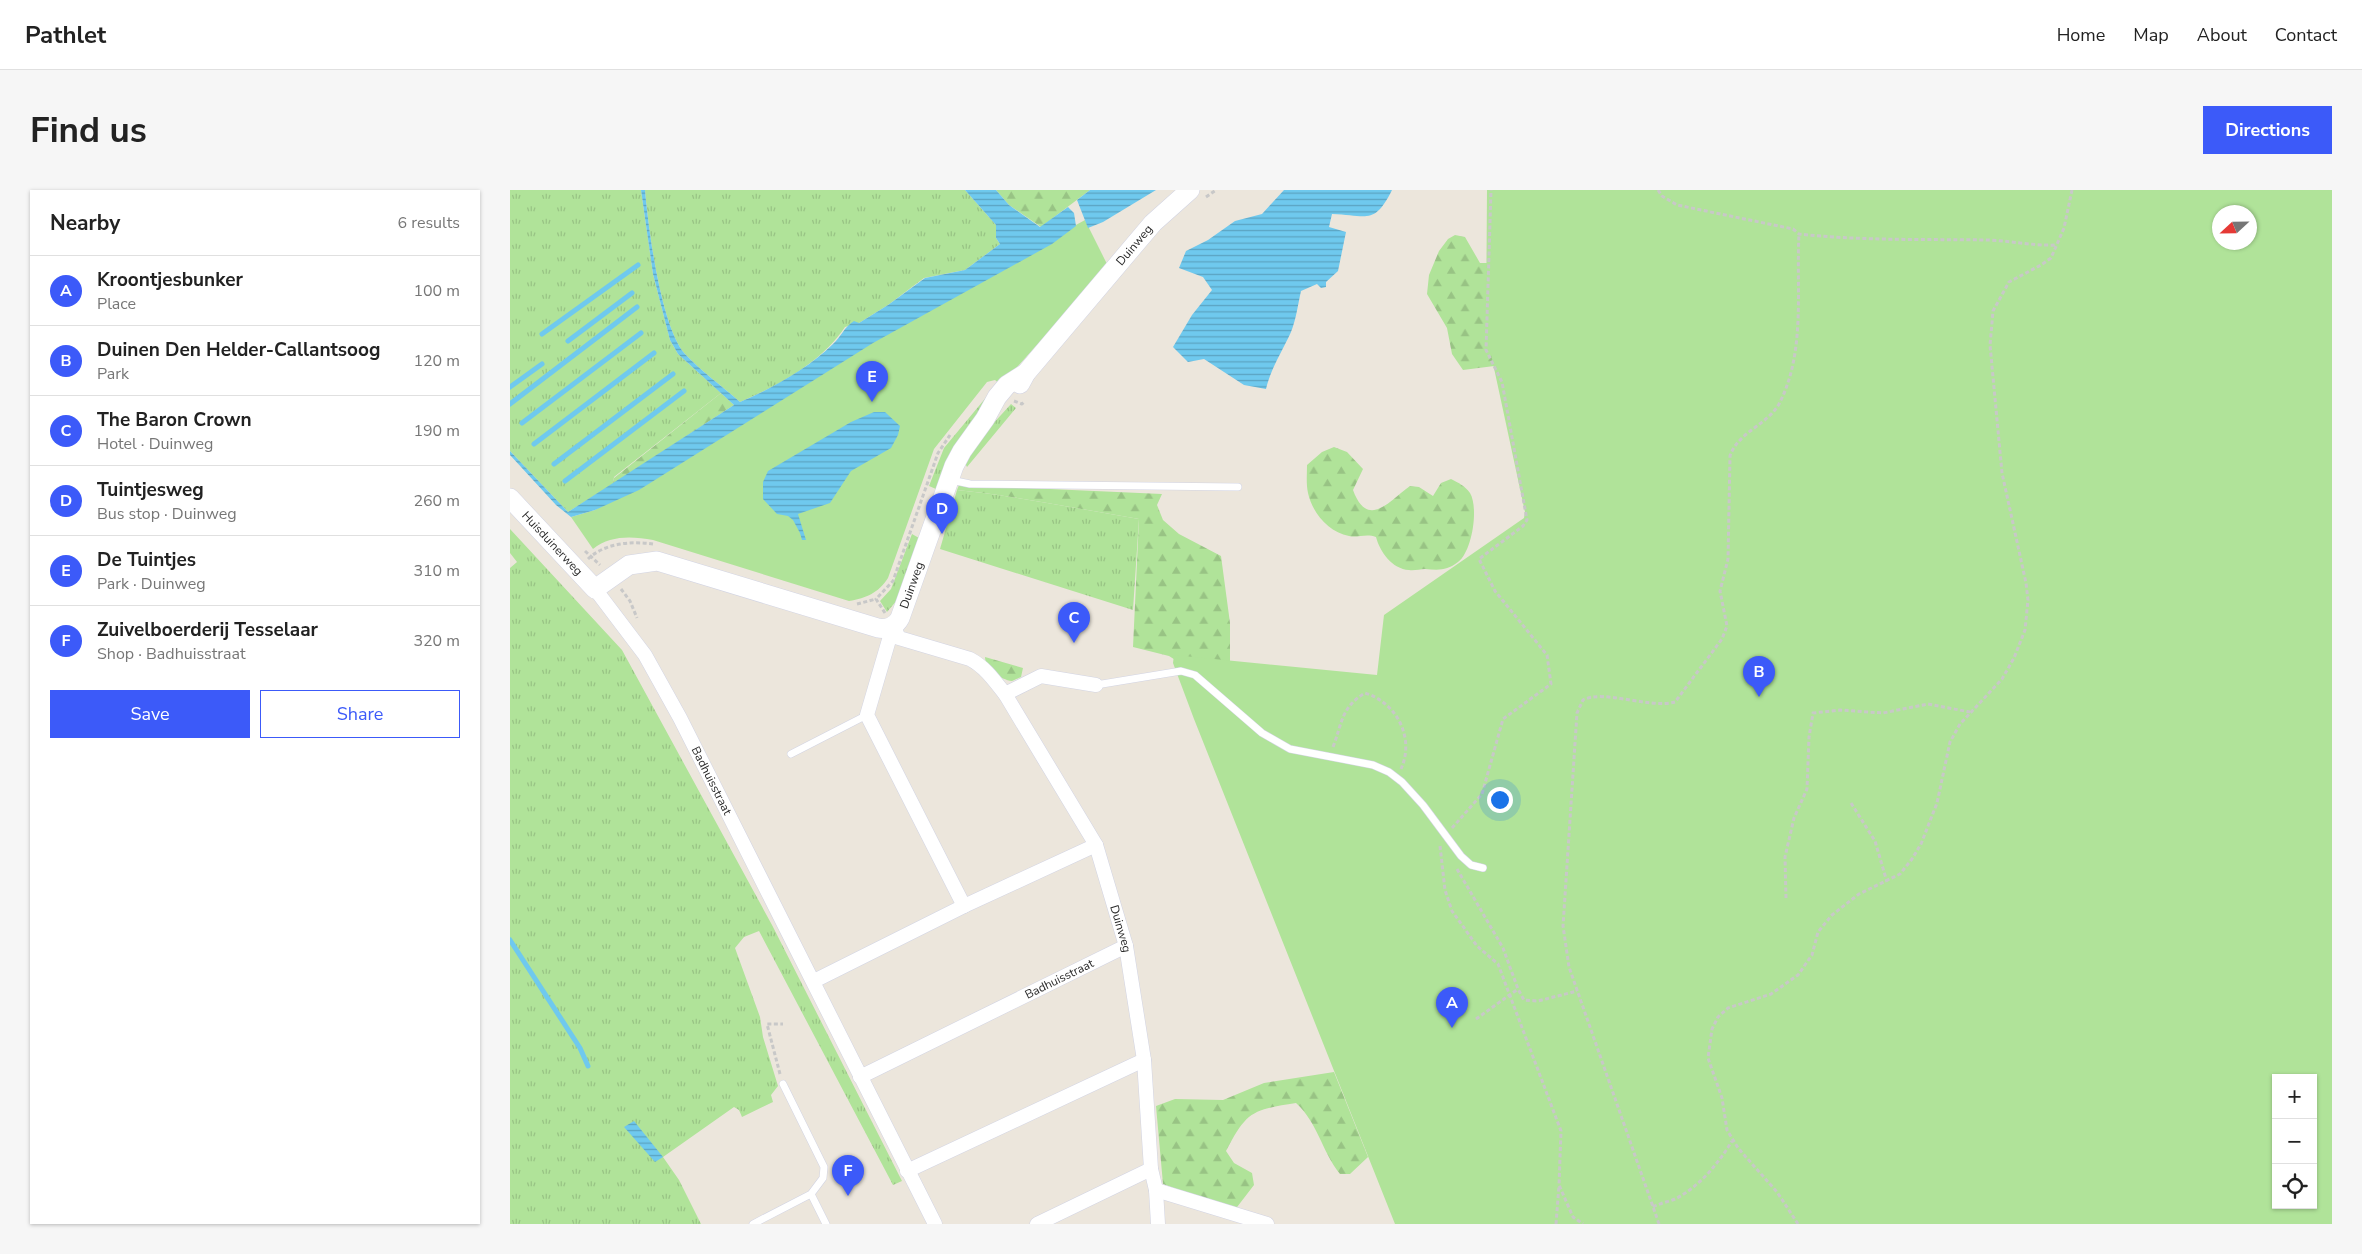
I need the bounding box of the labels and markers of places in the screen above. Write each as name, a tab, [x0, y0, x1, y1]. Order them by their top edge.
pin: E	[856, 361, 888, 402]
pin: D	[926, 493, 958, 534]
pin: C	[1058, 602, 1090, 643]
pin: B	[1743, 656, 1775, 697]
pin: A	[1436, 987, 1468, 1028]
pin: F	[832, 1155, 864, 1196]

